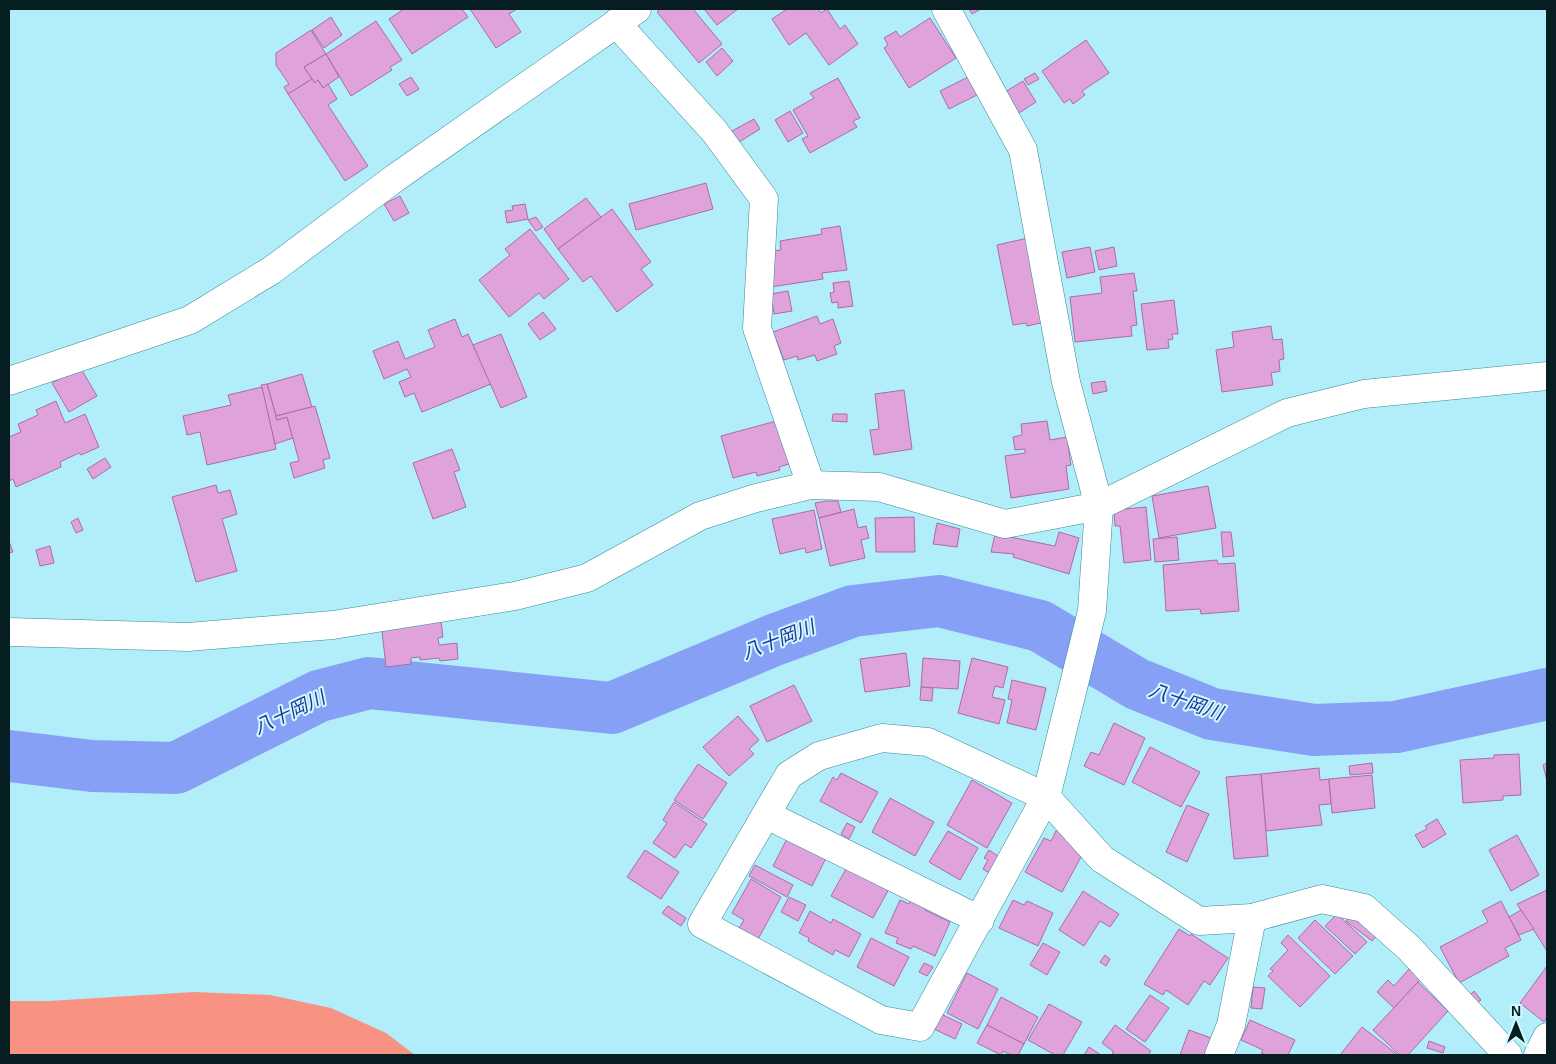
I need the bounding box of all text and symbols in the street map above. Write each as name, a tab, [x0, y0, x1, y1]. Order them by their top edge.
water label: 八十岡川	[739, 615, 819, 663]
water label: 八十岡川	[1146, 679, 1227, 724]
water label: 八十岡川	[250, 686, 330, 738]
north arrow	[1491, 999, 1541, 1049]
text: N	[1511, 1003, 1521, 1019]

